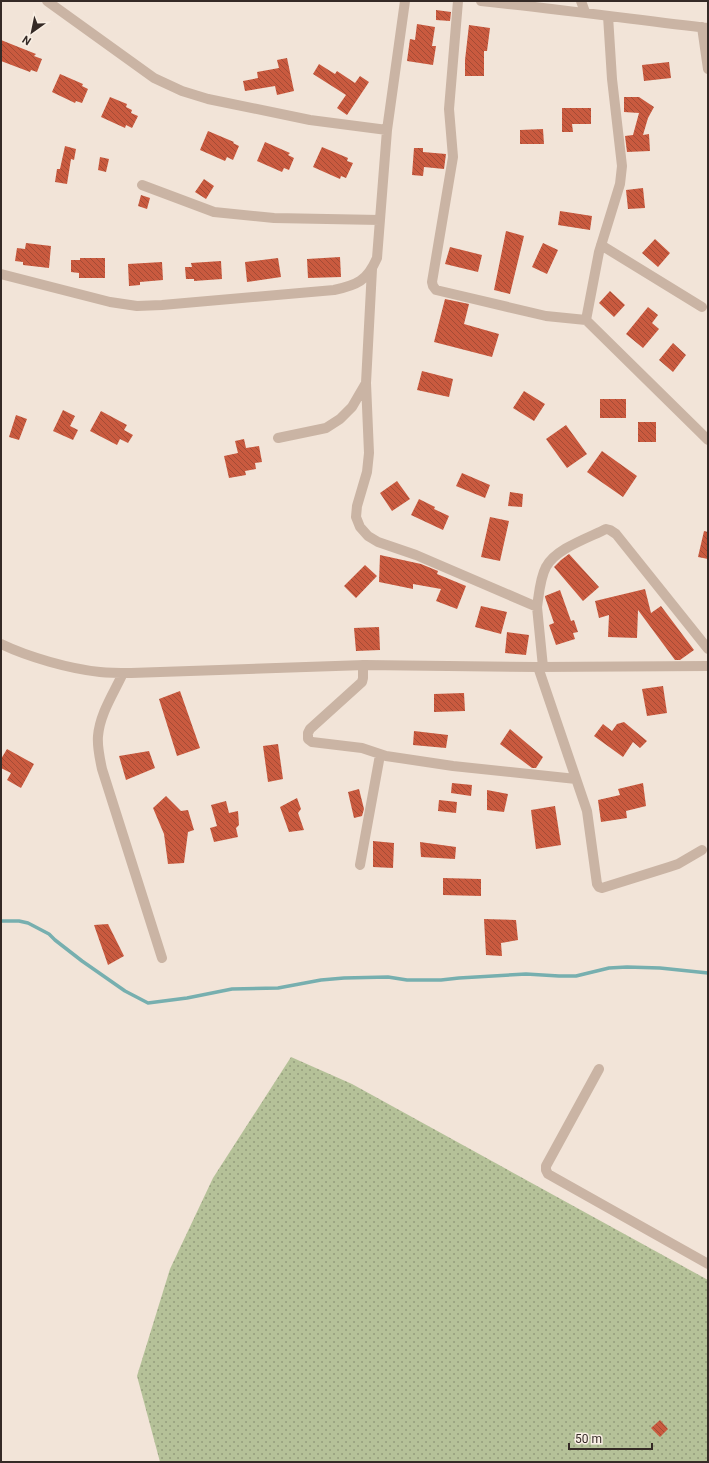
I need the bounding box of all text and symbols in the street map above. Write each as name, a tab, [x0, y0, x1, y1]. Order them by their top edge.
north arrow	[12, 12, 52, 52]
text: N	[20, 32, 34, 48]
scale bar	[569, 1425, 652, 1451]
text: 50 m	[575, 1432, 602, 1446]

